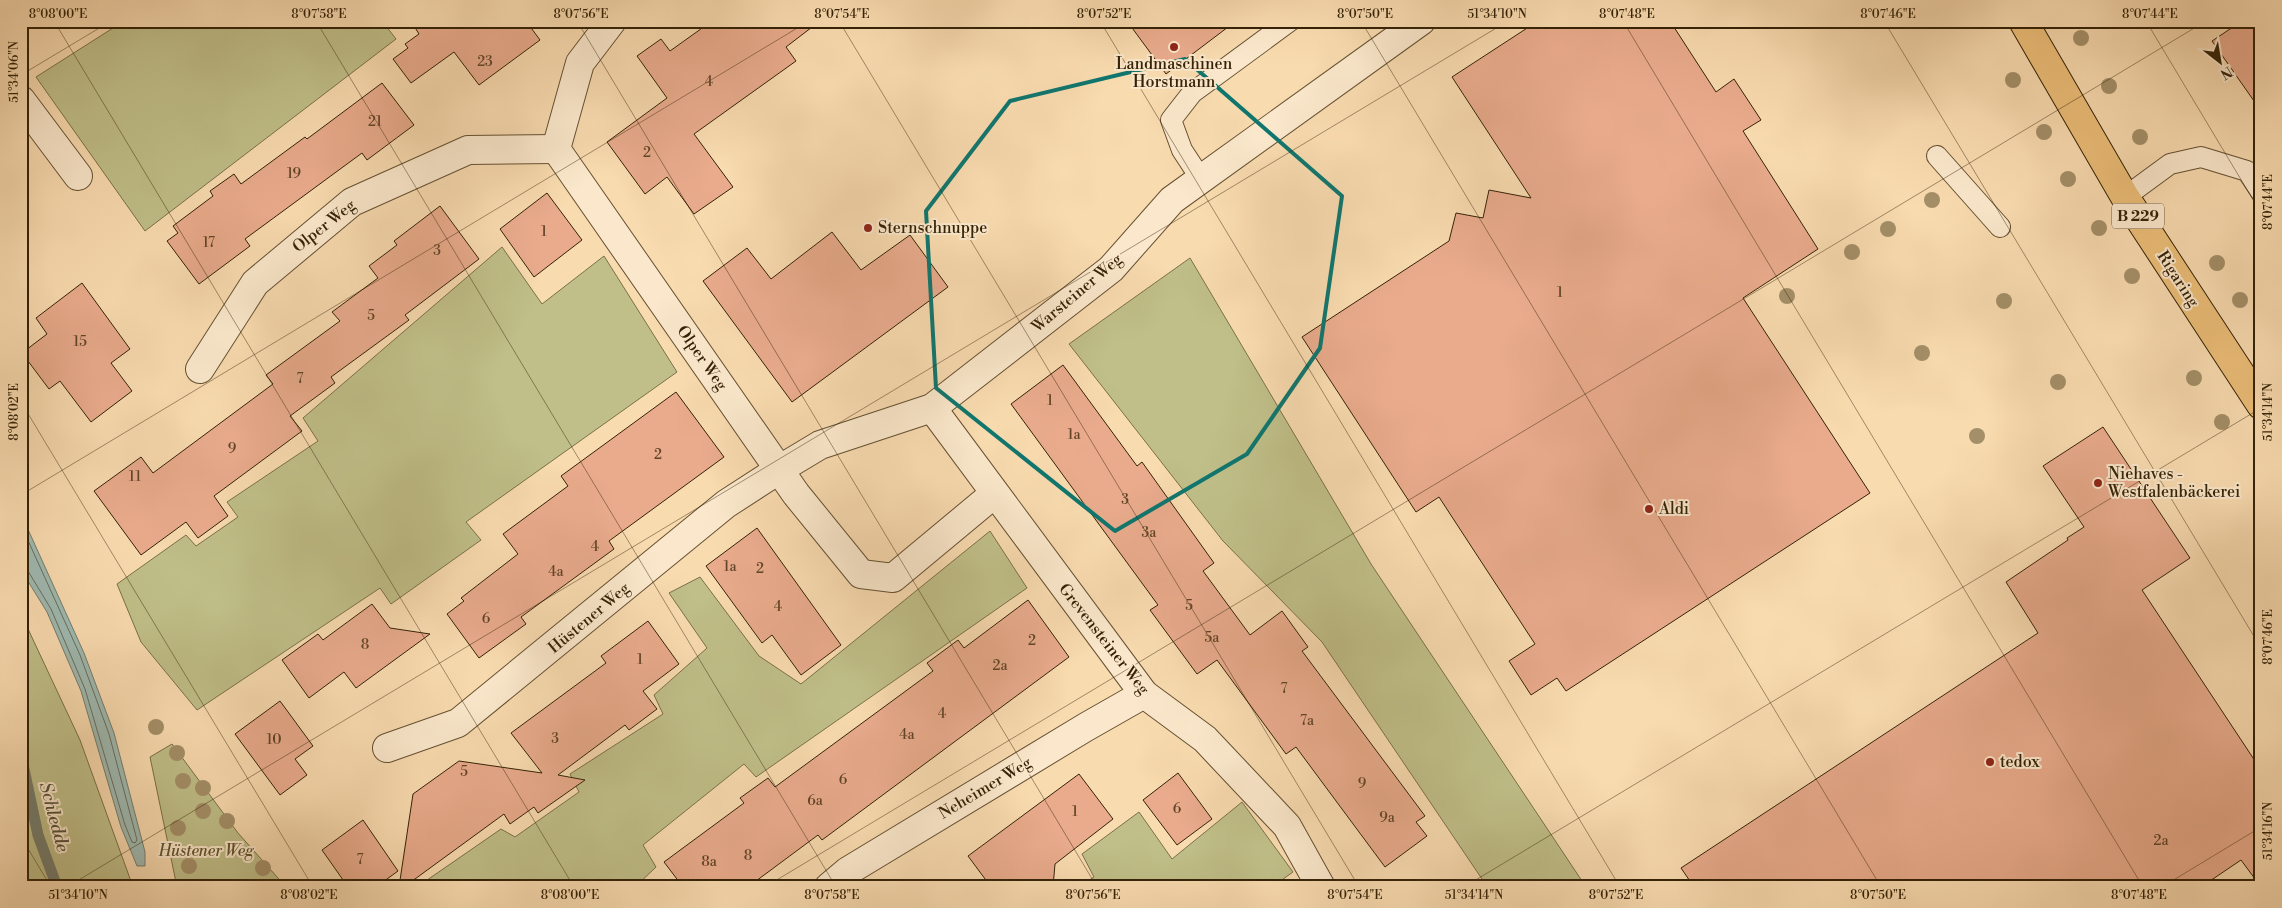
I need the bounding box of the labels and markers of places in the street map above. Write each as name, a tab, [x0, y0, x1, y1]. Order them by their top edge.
marker: Landmaschinen Horstmann	[1168, 41, 1180, 53]
place label: Landmaschinen Horstmann	[1116, 54, 1233, 92]
place label: Sternschnuppe	[878, 218, 987, 238]
marker: Sternschnuppe	[862, 222, 874, 234]
place label: Niehaves - Westfalenbäckerei	[2107, 464, 2240, 502]
marker: Niehaves - Westfalenbäckerei	[2092, 477, 2104, 489]
place label: Aldi	[1658, 499, 1689, 519]
marker: Aldi	[1643, 503, 1655, 515]
place label: tedox	[2000, 752, 2040, 772]
marker: tedox	[1984, 756, 1996, 768]

